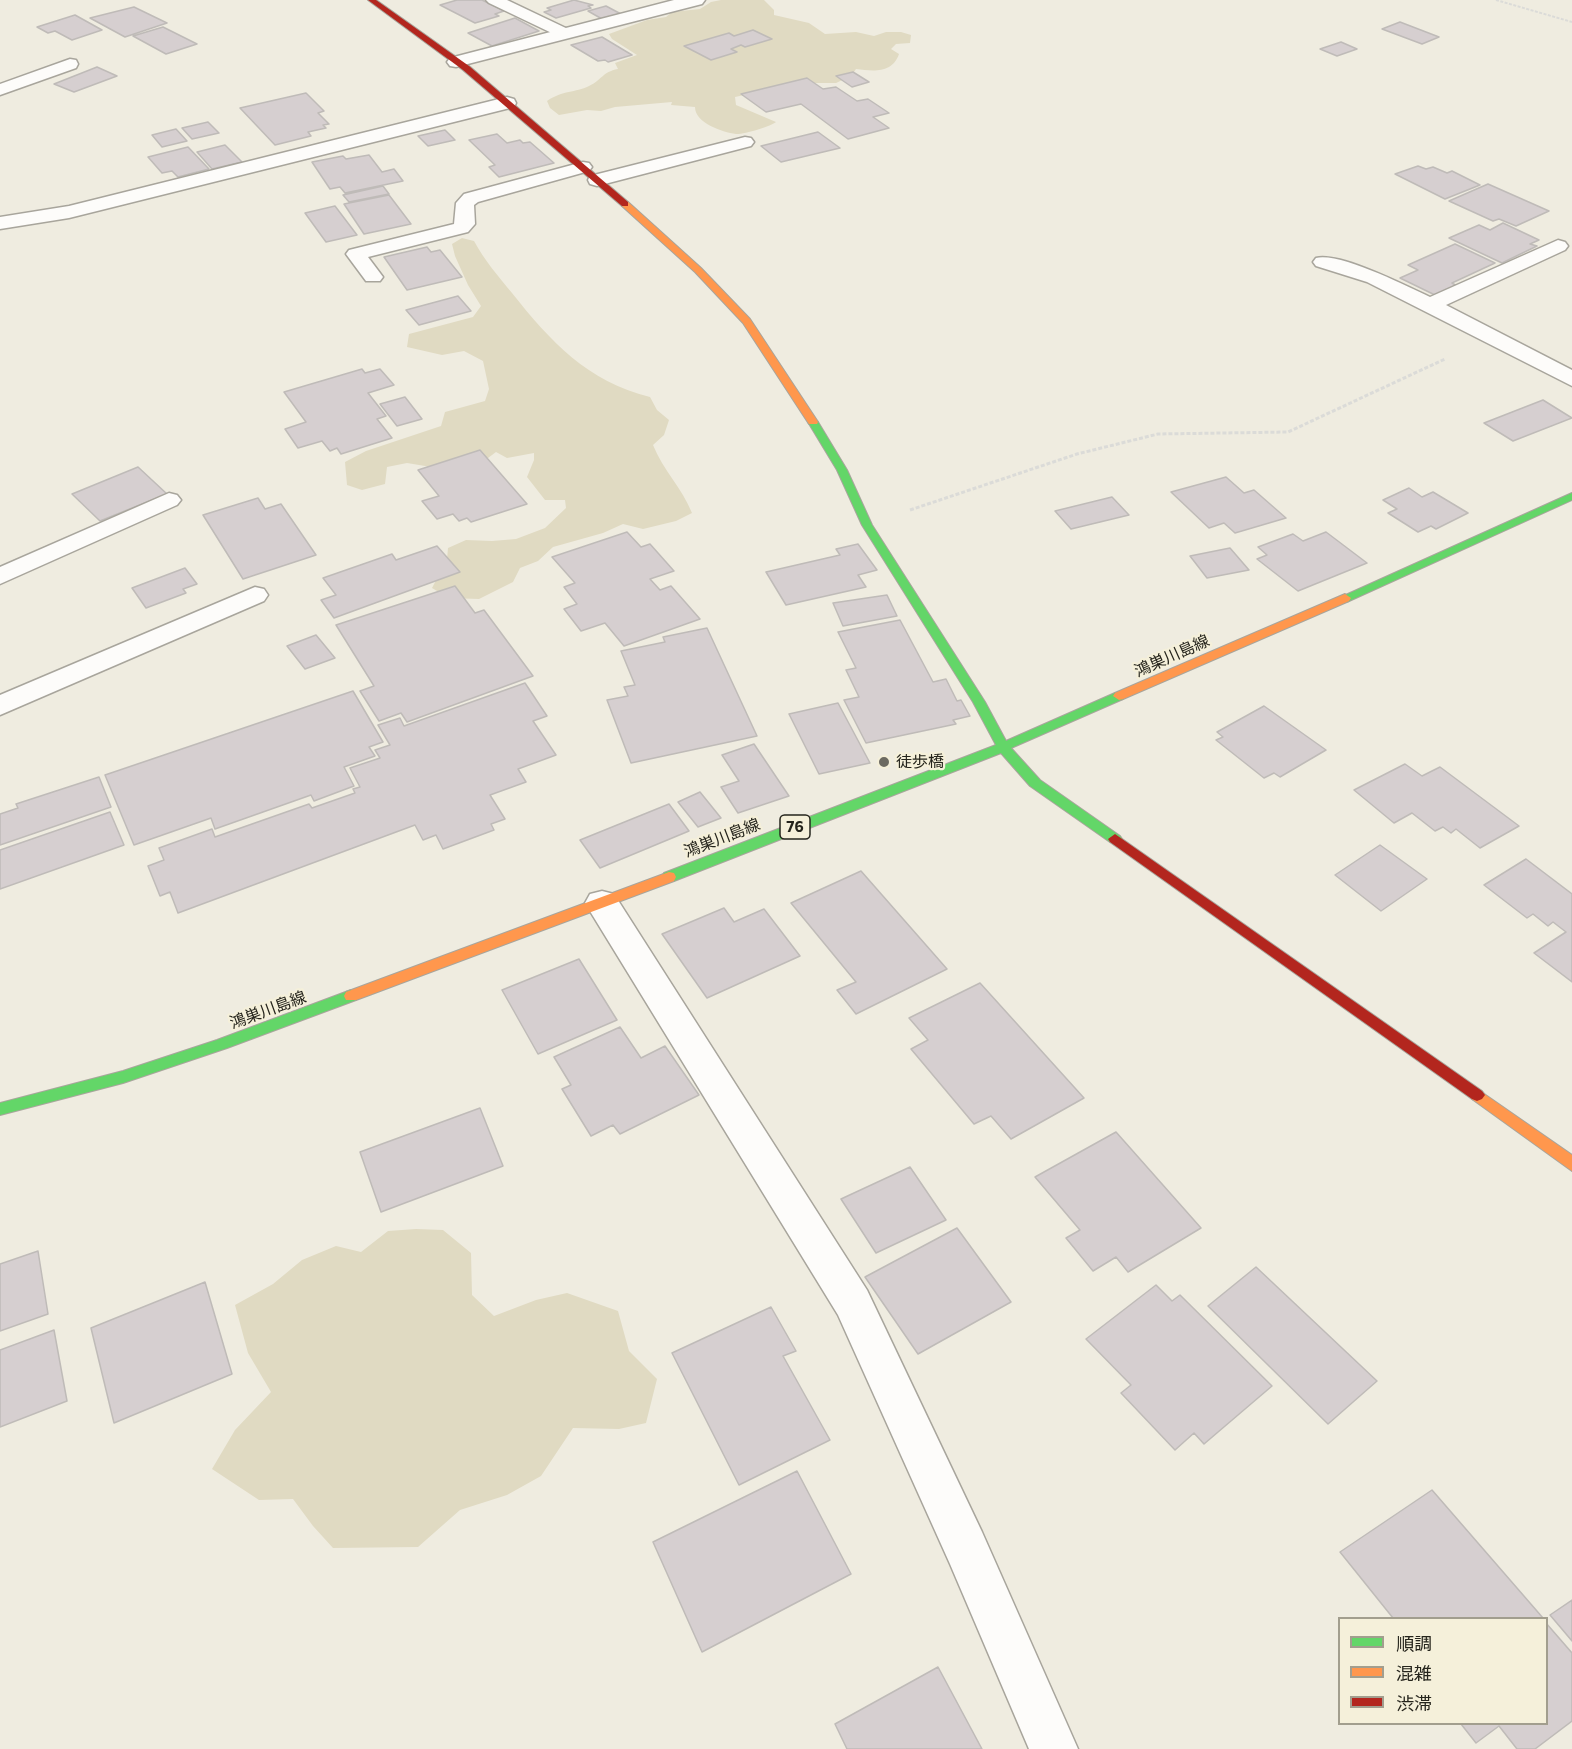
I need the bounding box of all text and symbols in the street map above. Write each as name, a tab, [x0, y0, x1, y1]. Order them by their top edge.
street label: 鴻巣川島線	[1132, 631, 1212, 681]
place label: 徒歩橋	[896, 752, 944, 772]
marker: 徒歩橋	[877, 755, 891, 769]
street label: 鴻巣川島線	[681, 815, 763, 861]
road number: 76	[780, 815, 810, 839]
street label: 鴻巣川島線	[227, 987, 309, 1033]
legend	[1338, 1617, 1548, 1725]
text: 順調	[1396, 1632, 1432, 1654]
text: 混雑	[1396, 1662, 1432, 1684]
text: 渋滞	[1396, 1692, 1432, 1714]

